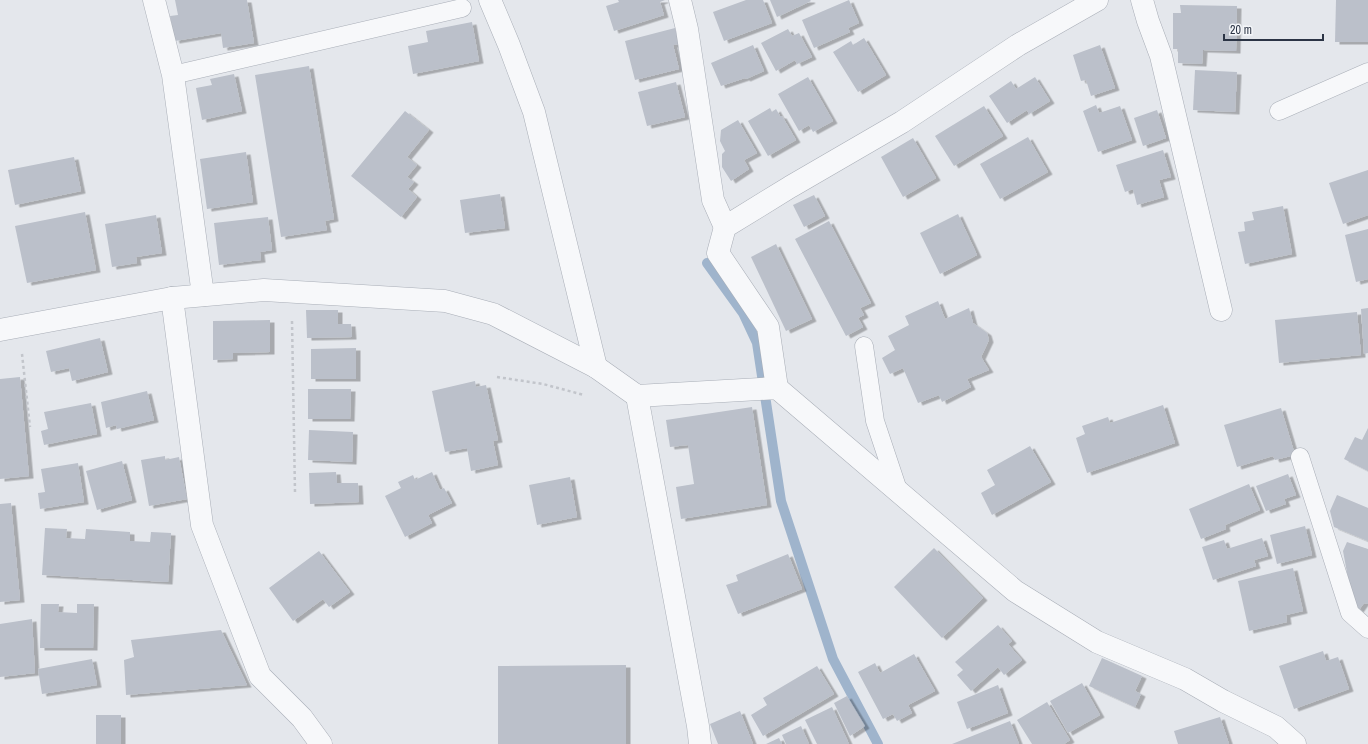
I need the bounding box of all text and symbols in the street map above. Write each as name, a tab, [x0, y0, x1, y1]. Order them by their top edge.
scale bar	[1224, 16, 1323, 42]
text: 20 m	[1230, 22, 1252, 38]

